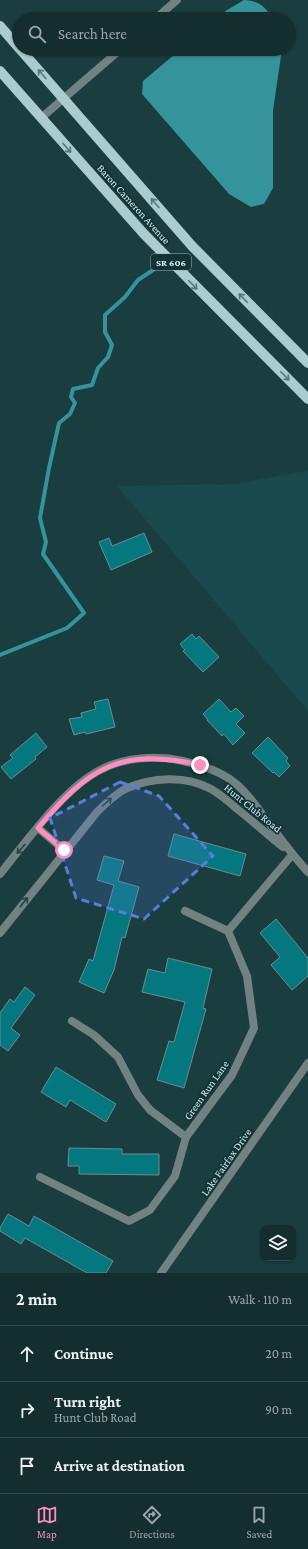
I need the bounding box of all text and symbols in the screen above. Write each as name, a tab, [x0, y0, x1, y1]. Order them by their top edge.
search box	[12, 12, 296, 56]
icon: search	[26, 23, 48, 45]
text: Search here	[58, 26, 127, 42]
one-way arrow	[37, 69, 46, 79]
one-way arrow	[62, 142, 71, 152]
street label: Baron Cameron Avenue	[95, 162, 173, 246]
one-way arrow	[150, 198, 160, 208]
road number: SR 606	[151, 254, 191, 270]
one-way arrow	[188, 280, 198, 290]
one-way arrow	[238, 293, 248, 303]
one-way arrow	[280, 371, 290, 381]
route end	[191, 756, 209, 774]
street label: Hunt Club Road	[222, 781, 284, 835]
one-way arrow	[102, 798, 112, 807]
route start	[55, 841, 73, 859]
one-way arrow	[16, 843, 25, 854]
one-way arrow	[20, 897, 28, 908]
street label: Green Run Lane	[181, 1058, 231, 1122]
street label: Lake Fairfax Drive	[198, 1126, 254, 1198]
map controls	[260, 1225, 296, 1261]
button: layers	[260, 1225, 296, 1261]
text: 2 min	[16, 1290, 57, 1309]
text: Walk · 110 m	[228, 1292, 292, 1307]
icon: ahead	[16, 1343, 38, 1365]
text: Continue	[54, 1346, 113, 1362]
text: 20 m	[266, 1346, 292, 1361]
text: Turn right	[54, 1394, 121, 1410]
icon: right	[16, 1399, 38, 1421]
text: 90 m	[265, 1402, 292, 1417]
text: Hunt Club Road	[54, 1410, 137, 1425]
icon: arrive	[16, 1455, 38, 1477]
text: Arrive at destination	[54, 1458, 185, 1474]
tab: Map	[36, 1504, 58, 1540]
tab: Directions	[129, 1504, 175, 1540]
tab: Saved	[246, 1504, 272, 1540]

